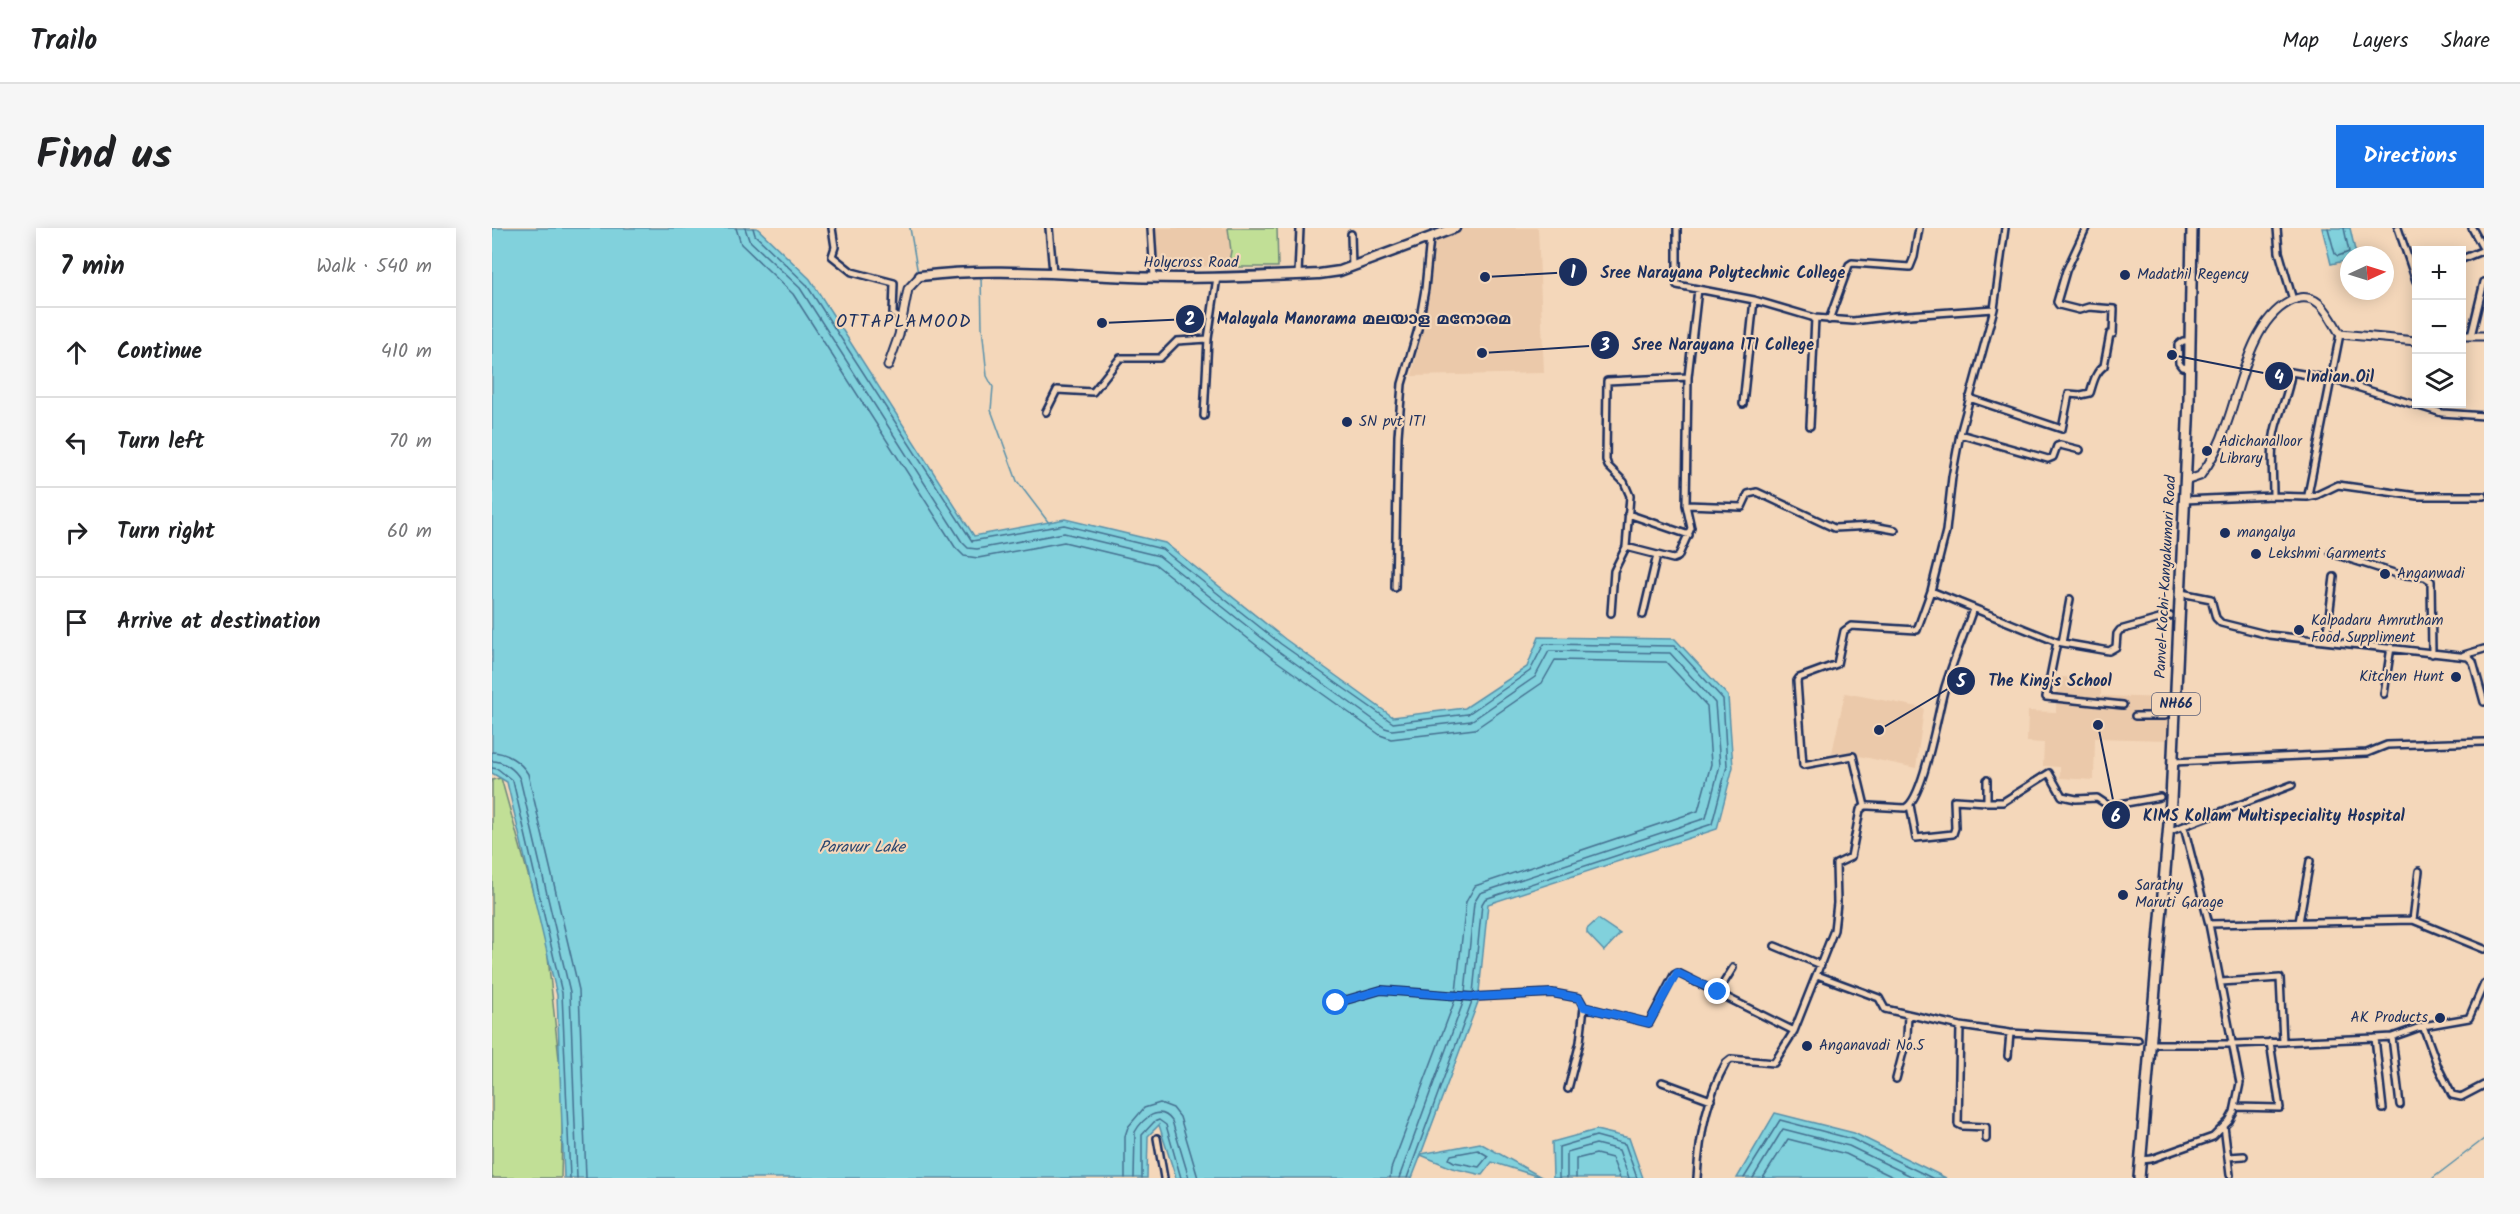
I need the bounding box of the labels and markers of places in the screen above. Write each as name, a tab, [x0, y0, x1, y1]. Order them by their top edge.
callout: Sree Narayana Polytechnic College	[1558, 255, 1857, 289]
place label: Madathil Regency	[2137, 263, 2250, 287]
marker: Madathil Regency	[2118, 268, 2132, 282]
callout: Malayala Manorama മലയാള മനോരമ	[1175, 302, 1524, 336]
callout: Sree Narayana ITI College	[1590, 328, 1826, 362]
callout: Indian Oil	[2264, 359, 2386, 393]
place label: SN pvt ITI	[1359, 410, 1426, 434]
marker: SN pvt ITI	[1340, 415, 1354, 429]
place label: Adichanalloor Library	[2219, 430, 2303, 471]
marker: Adichanalloor Library	[2200, 444, 2214, 458]
place label: mangalya	[2237, 521, 2296, 545]
marker: mangalya	[2218, 526, 2232, 540]
place label: Lekshmi Garments	[2268, 542, 2387, 566]
marker: Lekshmi Garments	[2249, 547, 2263, 561]
place label: Anganwadi	[2397, 562, 2466, 586]
marker: Anganwadi	[2378, 567, 2392, 581]
place label: Kalpadaru Amrutham Food Suppliment	[2311, 609, 2444, 650]
marker: Kalpadaru Amrutham Food Suppliment	[2292, 623, 2306, 637]
callout: The King's School	[1946, 664, 2124, 698]
place label: Kitchen Hunt	[2359, 665, 2444, 689]
marker: Kitchen Hunt	[2449, 670, 2463, 684]
callout: KIMS Kollam Multispeciality Hospital	[2101, 798, 2417, 832]
place label: Sarathy Maruti Garage	[2135, 874, 2224, 915]
marker: Sarathy Maruti Garage	[2116, 888, 2130, 902]
place label: AK Products	[2351, 1006, 2429, 1030]
marker: AK Products	[2433, 1011, 2447, 1025]
place label: Anganavadi No.5	[1819, 1034, 1925, 1058]
marker: Anganavadi No.5	[1800, 1039, 1814, 1053]

